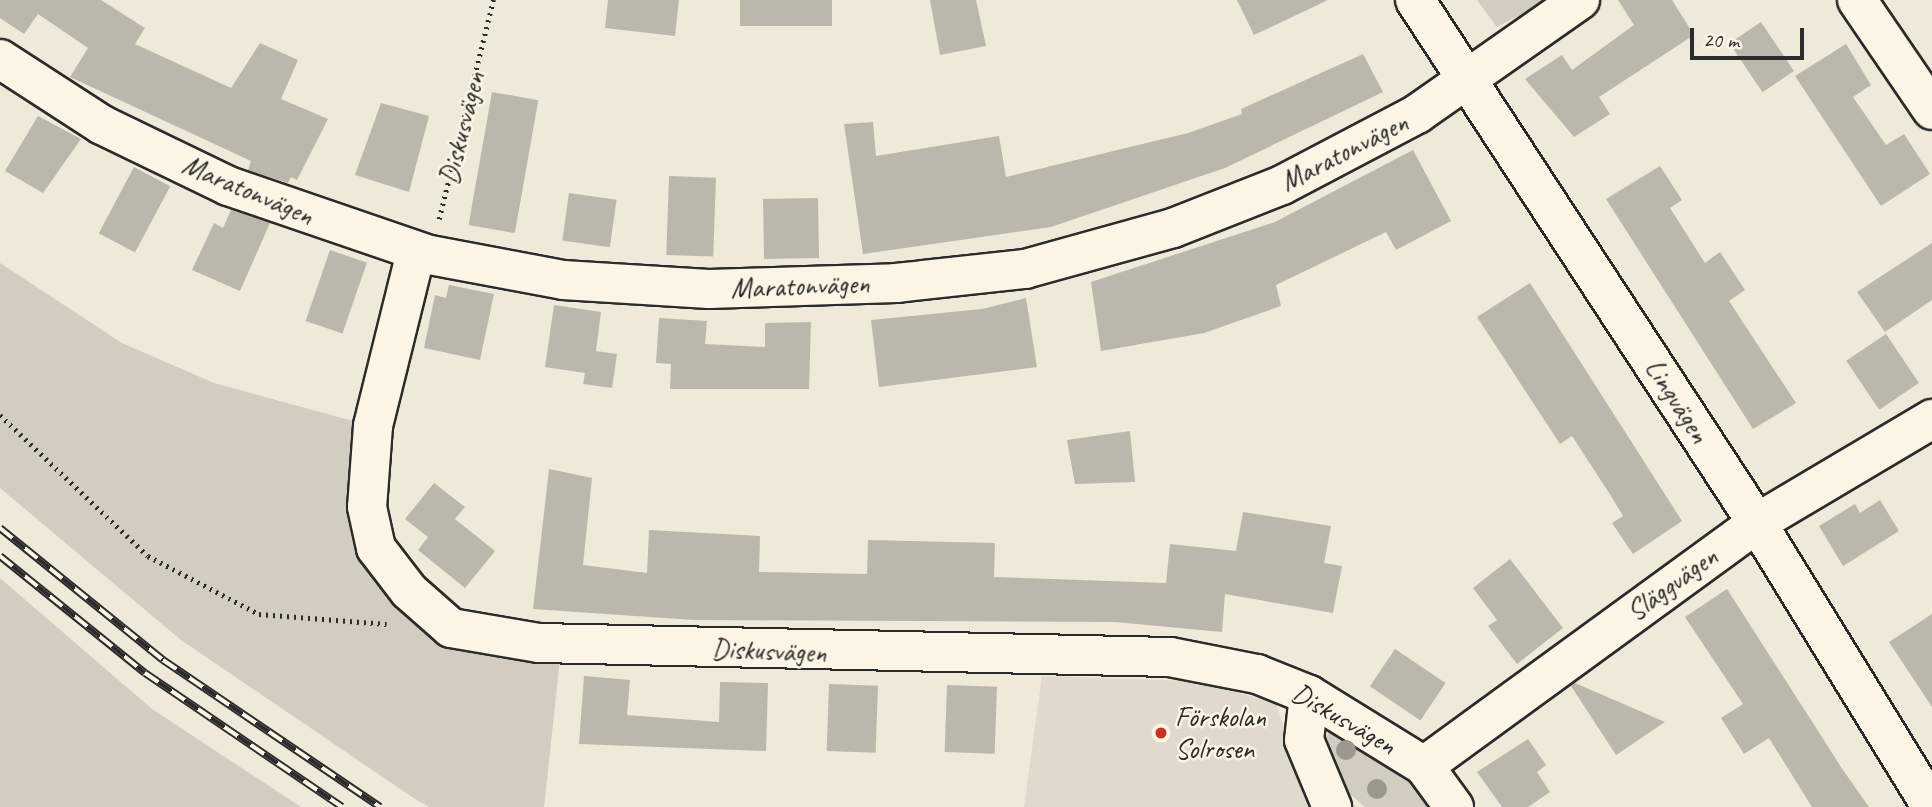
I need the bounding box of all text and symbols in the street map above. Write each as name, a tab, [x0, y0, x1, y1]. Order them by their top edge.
scale bar	[1694, 14, 1808, 58]
text: 20 m	[1703, 27, 1739, 53]
street label: Diskusvägen	[432, 68, 492, 188]
street label: Maratonvägen	[1275, 106, 1413, 198]
street label: Maratonvägen	[178, 147, 318, 233]
street label: Maratonvägen	[730, 267, 870, 305]
street label: Lingvägen	[1638, 353, 1716, 449]
street label: Släggvägen	[1620, 540, 1724, 628]
street label: Diskusvägen	[711, 632, 827, 670]
street label: Diskusvägen	[1286, 676, 1402, 762]
place label: Förskolan Solrosen	[1175, 700, 1266, 766]
marker: Förskolan Solrosen	[1153, 725, 1169, 741]

